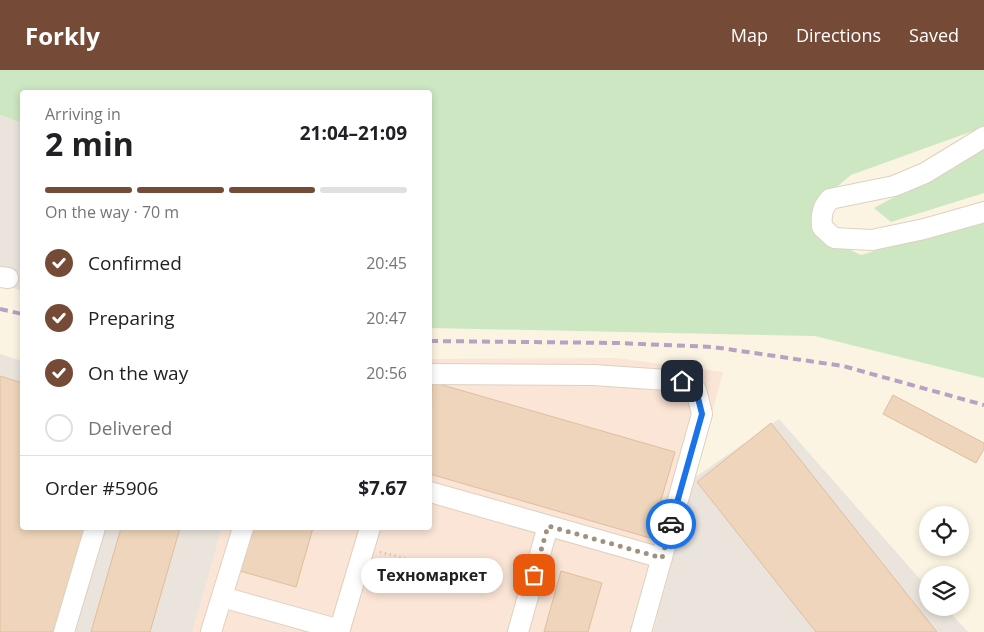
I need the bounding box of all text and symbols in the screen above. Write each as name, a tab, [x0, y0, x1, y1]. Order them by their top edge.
text: Forkly	[25, 19, 100, 52]
text: Map	[731, 23, 768, 47]
text: Directions	[796, 23, 881, 47]
text: Saved	[909, 23, 959, 47]
text: Arriving in	[45, 103, 121, 125]
text: 21:04–21:09	[300, 120, 407, 146]
text: 2 min	[45, 122, 134, 165]
text: On the way · 70 m	[45, 201, 179, 223]
icon: check	[45, 249, 73, 277]
text: Confirmed	[88, 250, 182, 276]
text: 20:45	[366, 252, 407, 274]
icon: check	[45, 304, 73, 332]
text: Preparing	[88, 305, 175, 331]
text: 20:47	[366, 307, 407, 329]
icon: check	[45, 359, 73, 387]
text: On the way	[88, 360, 188, 386]
pin	[661, 360, 703, 402]
text: 20:56	[366, 362, 407, 384]
icon: home	[668, 367, 696, 395]
text: Delivered	[88, 415, 172, 441]
text: Order #5906	[45, 475, 158, 501]
text: $7.67	[358, 475, 407, 501]
courier	[646, 499, 696, 549]
map controls	[919, 506, 969, 616]
button: locate	[919, 506, 969, 556]
icon: car	[657, 510, 685, 538]
pin	[513, 554, 555, 596]
callout: Техномаркет	[362, 558, 504, 592]
icon: bag	[520, 561, 548, 589]
text: Техномаркет	[377, 564, 487, 586]
button: layers	[919, 566, 969, 616]

